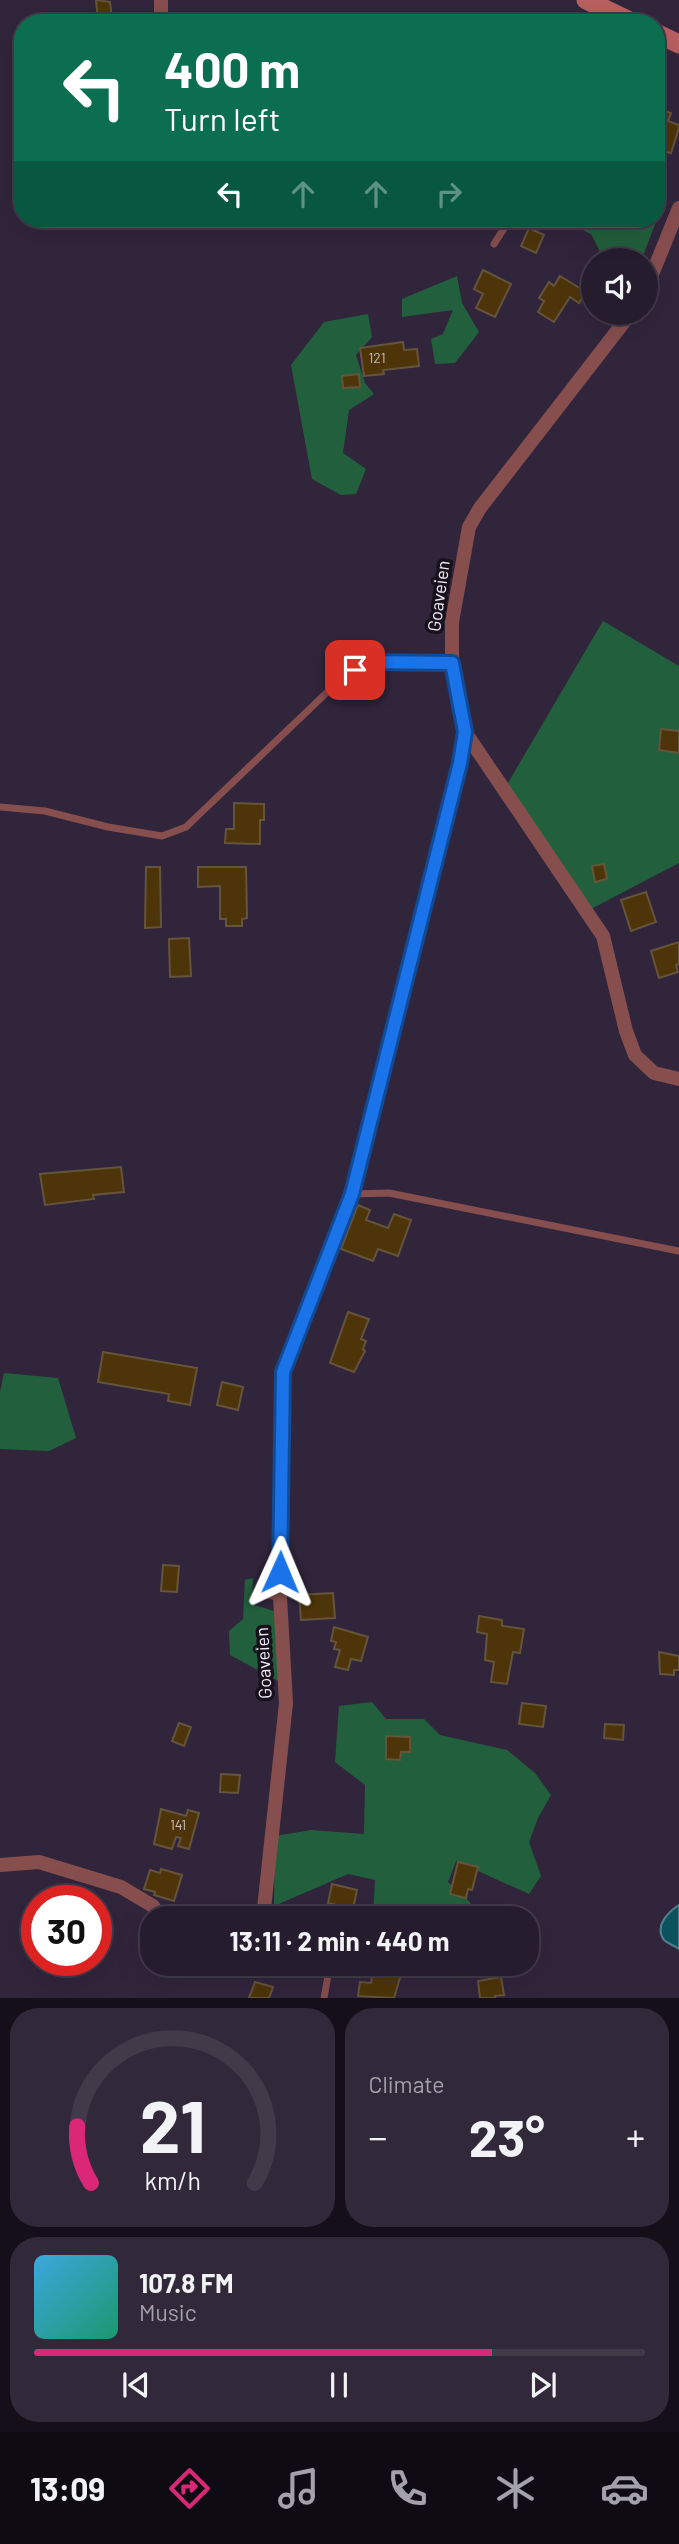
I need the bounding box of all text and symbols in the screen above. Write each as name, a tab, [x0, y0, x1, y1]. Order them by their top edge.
text: 400 m	[164, 39, 300, 98]
icon: left	[49, 42, 140, 133]
text: Turn left	[164, 99, 281, 137]
icon: left	[211, 175, 249, 213]
icon: ahead	[284, 175, 322, 213]
icon: ahead	[357, 175, 395, 213]
icon: right	[430, 175, 468, 213]
map controls	[581, 248, 658, 325]
button: sound	[581, 248, 658, 325]
house number: 121	[368, 349, 386, 366]
street label: Goaveien	[422, 559, 454, 633]
pin	[325, 640, 385, 700]
icon: arrive	[336, 651, 374, 689]
position arrow	[243, 1535, 317, 1609]
street label: Goaveien	[250, 1627, 276, 1699]
house number: 141	[170, 1816, 186, 1833]
speed limit sign: 30	[21, 1885, 112, 1976]
text: 13:11 · 2 min · 440 m	[230, 1925, 449, 1956]
text: Climate	[369, 2070, 445, 2098]
text: 21	[139, 2081, 205, 2169]
text: 23°	[469, 2105, 545, 2167]
text: −	[369, 2113, 388, 2159]
text: +	[626, 2113, 645, 2159]
text: km/h	[144, 2165, 201, 2195]
text: 107.8 FM	[139, 2267, 234, 2298]
text: Music	[139, 2298, 197, 2326]
icon: previous	[117, 2366, 155, 2404]
icon: pause	[320, 2366, 358, 2404]
icon: next	[524, 2366, 562, 2404]
icon: directions	[165, 2464, 214, 2513]
icon: music	[274, 2464, 323, 2513]
icon: phone	[383, 2464, 432, 2513]
icon: climate	[491, 2464, 540, 2513]
icon: car	[600, 2464, 649, 2513]
text: 13:09	[30, 2469, 105, 2507]

